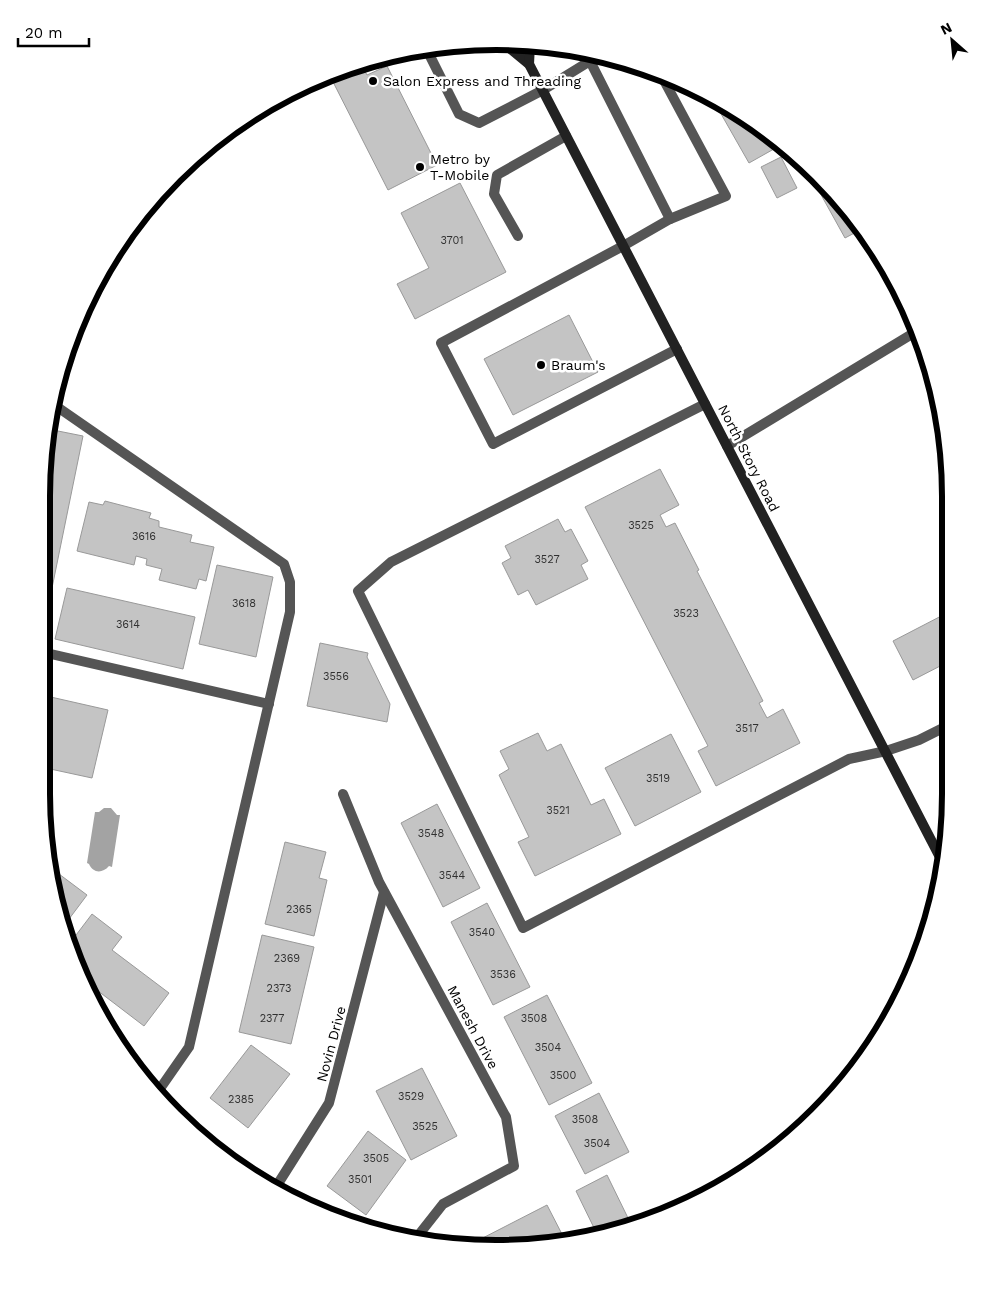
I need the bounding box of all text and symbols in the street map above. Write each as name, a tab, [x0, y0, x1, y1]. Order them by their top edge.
scale bar	[18, 15, 89, 47]
north arrow	[927, 15, 977, 65]
text: N	[938, 19, 954, 38]
text: 20 m	[25, 24, 63, 42]
place label: Salon Express and Threading	[383, 73, 581, 89]
marker: Salon Express and Threading	[367, 75, 379, 87]
place label: Metro by T-Mobile	[430, 151, 491, 183]
marker: Metro by T-Mobile	[414, 161, 426, 173]
house number: 3701	[440, 234, 464, 247]
place label: Braum's	[551, 357, 606, 373]
marker: Braum's	[535, 359, 547, 371]
street label: North Story Road	[715, 402, 783, 514]
house number: 3525	[628, 519, 654, 532]
house number: 3616	[132, 530, 156, 543]
house number: 3527	[534, 553, 560, 566]
house number: 3618	[232, 597, 256, 610]
house number: 3523	[673, 607, 699, 620]
house number: 3614	[116, 618, 140, 631]
house number: 3556	[323, 670, 349, 683]
house number: 3517	[735, 722, 759, 735]
house number: 3519	[646, 772, 670, 785]
house number: 3521	[546, 804, 570, 817]
house number: 3548	[418, 827, 444, 840]
house number: 3544	[439, 869, 465, 882]
house number: 2365	[286, 903, 312, 916]
house number: 3540	[469, 926, 495, 939]
house number: 2369	[274, 952, 300, 965]
house number: 3536	[490, 968, 516, 981]
house number: 2373	[267, 982, 291, 995]
street label: Manesh Drive	[444, 983, 502, 1071]
street label: Novin Drive	[313, 1004, 349, 1084]
house number: 2377	[260, 1012, 284, 1025]
house number: 3508	[521, 1012, 547, 1025]
house number: 3504	[535, 1041, 561, 1054]
house number: 3500	[550, 1069, 576, 1082]
house number: 3529	[398, 1090, 424, 1103]
house number: 2385	[228, 1093, 254, 1106]
house number: 3508	[572, 1113, 598, 1126]
house number: 3525	[412, 1120, 438, 1133]
house number: 3504	[584, 1137, 610, 1150]
house number: 3505	[363, 1152, 389, 1165]
house number: 3501	[348, 1173, 372, 1186]

